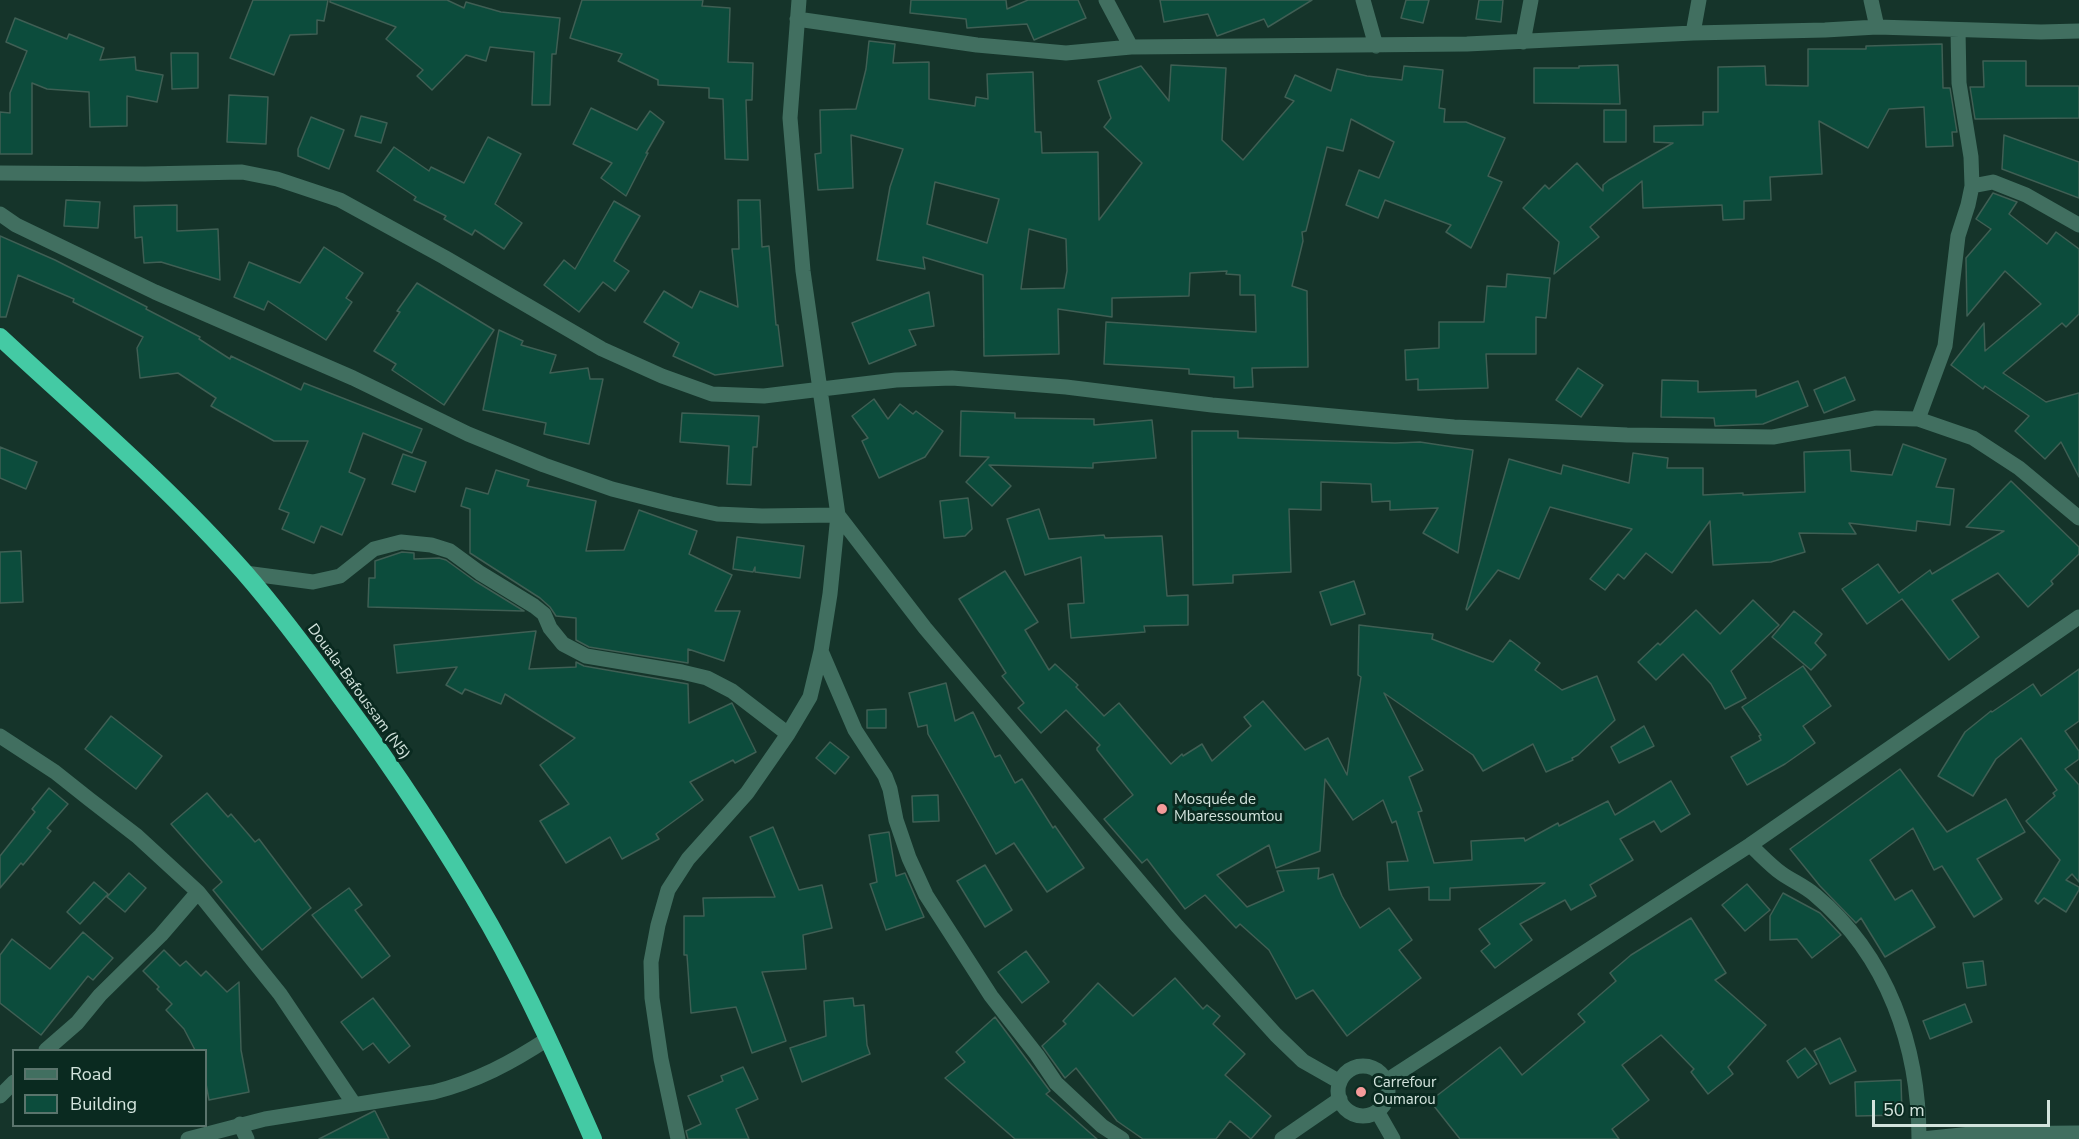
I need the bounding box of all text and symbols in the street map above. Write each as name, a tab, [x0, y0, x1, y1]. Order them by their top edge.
street label: Douala-Bafoussam (N5)	[303, 621, 413, 763]
place label: Mosquée de Mbaressoumtou	[1174, 791, 1283, 826]
marker: Mosquée de Mbaressoumtou	[1155, 802, 1169, 816]
legend	[12, 1049, 207, 1127]
text: Road	[70, 1062, 112, 1086]
place label: Carrefour Oumarou	[1373, 1074, 1436, 1109]
marker: Carrefour Oumarou	[1354, 1085, 1368, 1099]
scale bar	[1875, 1088, 2054, 1126]
text: Building	[70, 1092, 137, 1116]
text: 50 m	[1883, 1098, 1925, 1122]

